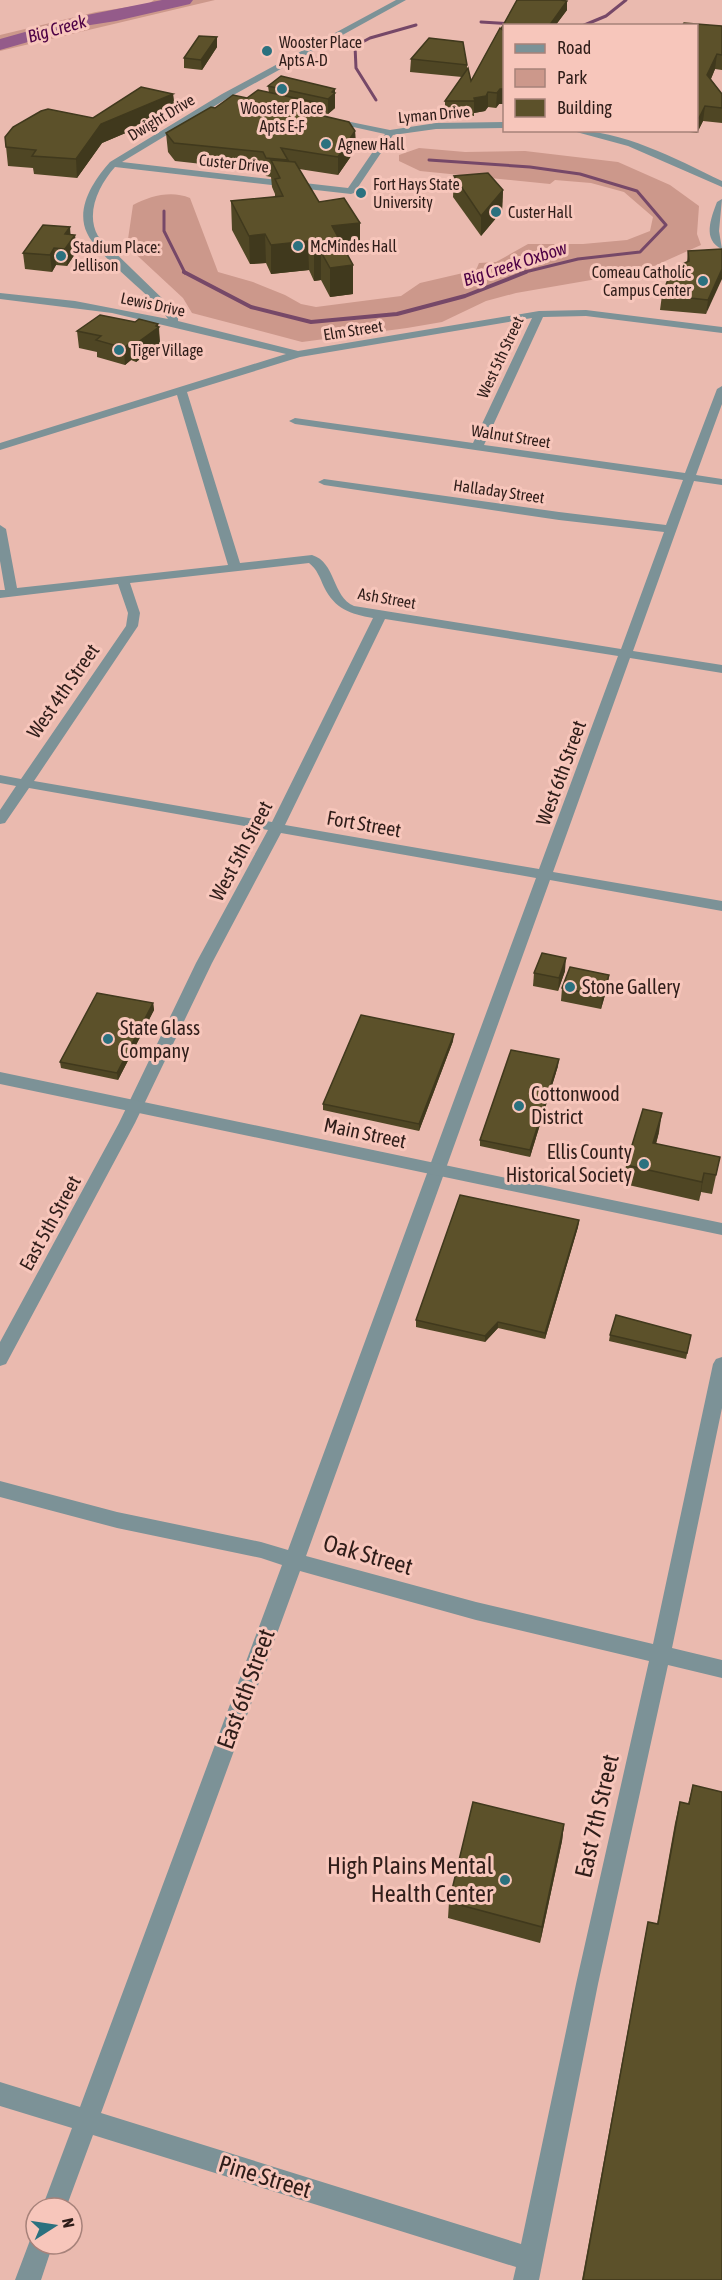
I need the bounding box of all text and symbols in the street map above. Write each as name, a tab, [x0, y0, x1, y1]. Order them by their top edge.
water label: Big Creek	[25, 10, 90, 47]
legend	[503, 24, 698, 132]
place label: Wooster Place Apts A-D	[279, 33, 362, 70]
text: Road	[557, 37, 591, 58]
marker: Wooster Place Apts A-D	[260, 44, 274, 58]
text: Park	[557, 67, 587, 88]
marker: Wooster Place Apts E-F	[275, 82, 289, 96]
street label: Dwight Drive	[124, 90, 198, 145]
text: Building	[557, 97, 612, 118]
place label: Wooster Place Apts E-F	[240, 99, 324, 136]
street label: Lyman Drive	[397, 102, 471, 127]
place label: Agnew Hall	[338, 135, 405, 154]
marker: Agnew Hall	[319, 137, 333, 151]
street label: Custer Drive	[198, 150, 270, 176]
place label: Fort Hays State University	[373, 175, 460, 212]
marker: Fort Hays State University	[354, 186, 368, 200]
place label: Custer Hall	[508, 203, 573, 221]
marker: Custer Hall	[489, 205, 503, 219]
place label: McMindes Hall	[310, 237, 397, 255]
water label: Big Creek Oxbow	[460, 237, 570, 290]
place label: Stadium Place: Jellison	[73, 238, 160, 274]
marker: McMindes Hall	[291, 239, 305, 253]
marker: Stadium Place: Jellison	[54, 249, 68, 263]
place label: Comeau Catholic Campus Center	[592, 263, 691, 300]
marker: Comeau Catholic Campus Center	[696, 274, 710, 288]
street label: Lewis Drive	[119, 288, 187, 320]
street label: West 5th Street	[473, 313, 527, 401]
street label: Elm Street	[322, 316, 384, 344]
place label: Tiger Village	[131, 341, 203, 360]
marker: Tiger Village	[112, 343, 126, 357]
street label: Walnut Street	[470, 421, 552, 451]
street label: Halladay Street	[452, 476, 546, 507]
street label: Ash Street	[357, 584, 418, 612]
street label: West 4th Street	[22, 639, 104, 742]
street label: West 6th Street	[531, 717, 590, 828]
street label: West 5th Street	[205, 797, 277, 905]
street label: Fort Street	[325, 806, 403, 841]
place label: Stone Gallery	[582, 975, 680, 998]
marker: Stone Gallery	[563, 980, 577, 994]
place label: State Glass Company	[120, 1016, 200, 1062]
marker: State Glass Company	[101, 1032, 115, 1046]
place label: Cottonwood District	[531, 1082, 620, 1128]
marker: Cottonwood District	[512, 1099, 526, 1113]
street label: Main Street	[322, 1113, 409, 1153]
place label: Ellis County Historical Society	[506, 1140, 632, 1186]
marker: Ellis County Historical Society	[637, 1157, 651, 1171]
street label: East 5th Street	[14, 1171, 85, 1274]
street label: Oak Street	[320, 1529, 416, 1580]
street label: East 6th Street	[211, 1625, 280, 1753]
street label: East 7th Street	[569, 1751, 624, 1880]
place label: High Plains Mental Health Center	[327, 1852, 494, 1907]
marker: High Plains Mental Health Center	[498, 1873, 512, 1887]
street label: Pine Street	[216, 2150, 315, 2203]
north arrow	[24, 2196, 84, 2256]
text: N	[59, 2216, 78, 2229]

